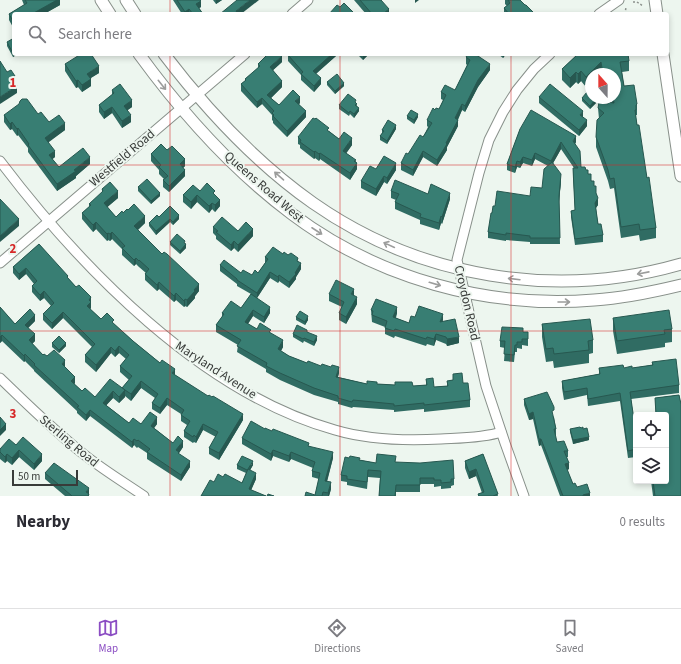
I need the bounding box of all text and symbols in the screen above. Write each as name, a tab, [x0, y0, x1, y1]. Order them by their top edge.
search box	[12, 12, 669, 56]
icon: search	[26, 23, 48, 45]
text: Search here	[58, 24, 132, 45]
north arrow	[585, 68, 621, 104]
text: 1	[10, 74, 17, 92]
one-way arrow	[158, 80, 167, 90]
street label: Westfield Road	[85, 125, 159, 191]
street label: Queens Road West	[220, 147, 308, 227]
one-way arrow	[274, 172, 284, 181]
one-way arrow	[312, 227, 323, 235]
text: 2	[10, 240, 17, 258]
one-way arrow	[383, 241, 395, 248]
street label: Croydon Road	[450, 264, 484, 342]
one-way arrow	[637, 269, 650, 277]
one-way arrow	[508, 275, 521, 283]
one-way arrow	[429, 281, 442, 289]
one-way arrow	[557, 298, 570, 305]
street label: Maryland Avenue	[172, 337, 260, 403]
text: 3	[10, 405, 17, 423]
street label: Sterling Road	[35, 411, 103, 471]
map controls	[633, 412, 669, 484]
button: locate	[633, 412, 669, 448]
button: layers	[633, 448, 669, 484]
scale bar	[12, 468, 78, 487]
text: 50 m	[18, 469, 40, 484]
text: Nearby	[16, 510, 70, 534]
text: 0 results	[620, 513, 665, 531]
tab: Map	[97, 617, 119, 656]
tab: Directions	[314, 617, 361, 656]
tab: Saved	[556, 617, 584, 656]

